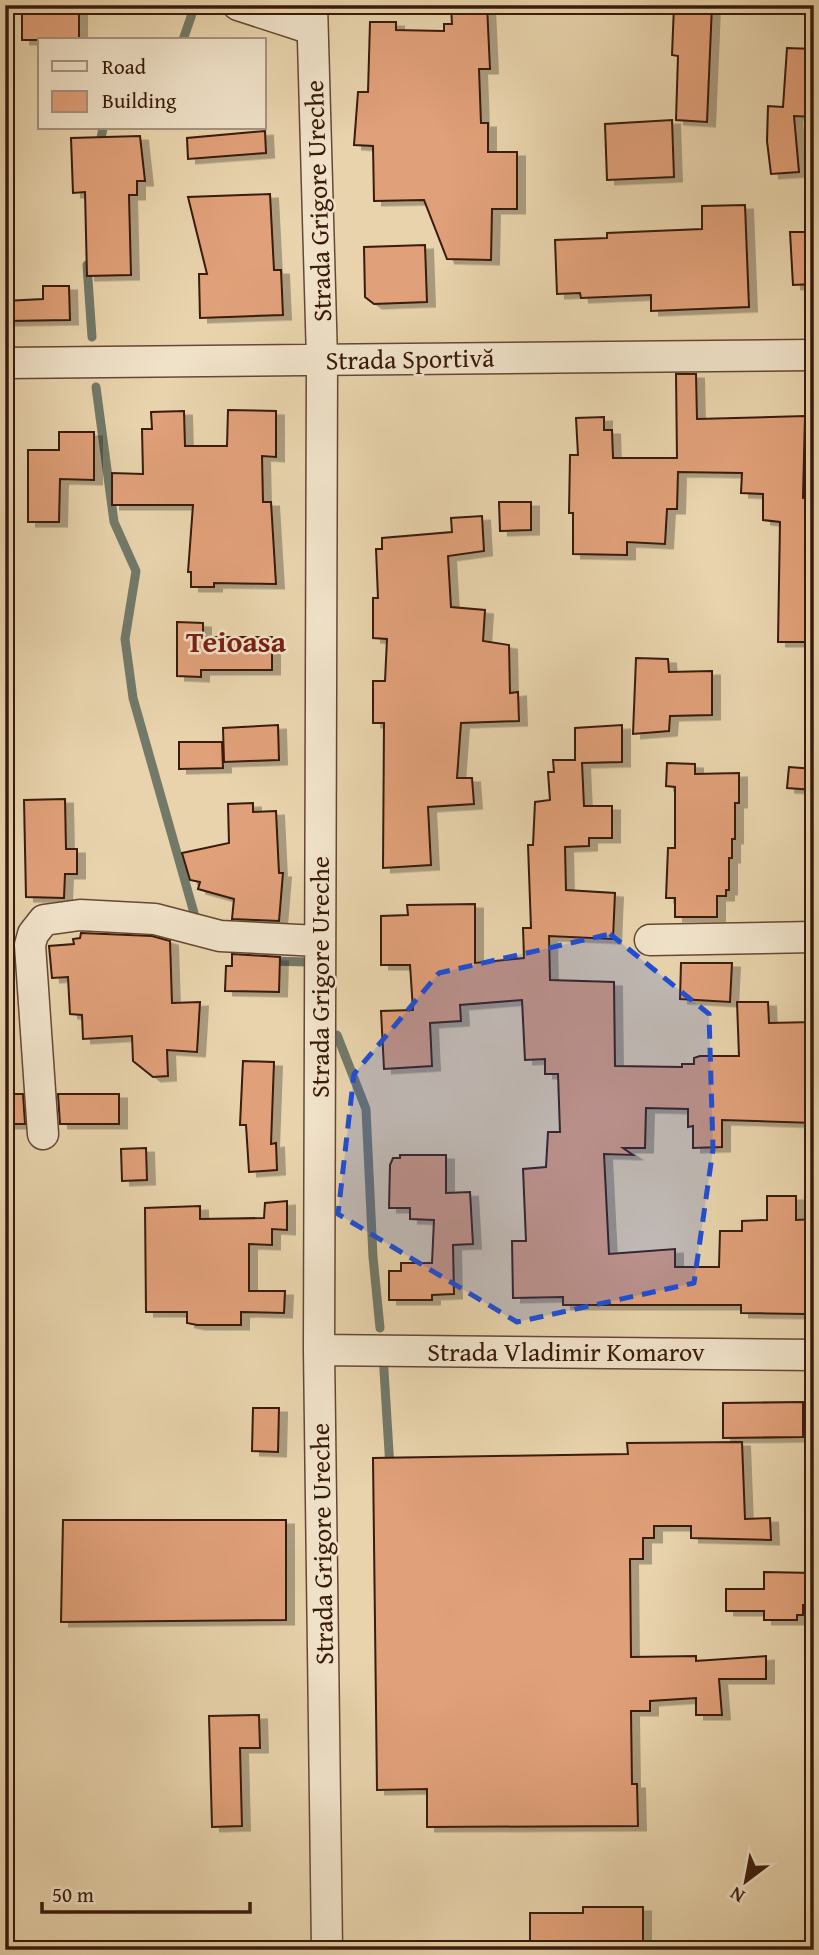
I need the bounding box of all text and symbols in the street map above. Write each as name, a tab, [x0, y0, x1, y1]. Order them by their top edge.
legend	[38, 38, 266, 130]
text: Road	[102, 51, 147, 82]
street label: Strada Grigore Ureche	[294, 79, 341, 323]
text: Building	[102, 85, 177, 116]
street label: Strada Sportivă	[325, 338, 495, 379]
district label: Teioasa	[186, 619, 287, 663]
street label: Strada Grigore Ureche	[300, 856, 339, 1098]
street label: Strada Vladimir Komarov	[427, 1332, 705, 1371]
street label: Strada Grigore Ureche	[300, 1423, 343, 1665]
north arrow	[710, 1846, 780, 1916]
scale bar	[42, 1871, 250, 1915]
text: 50 m	[52, 1879, 94, 1910]
text: N	[724, 1880, 750, 1911]

